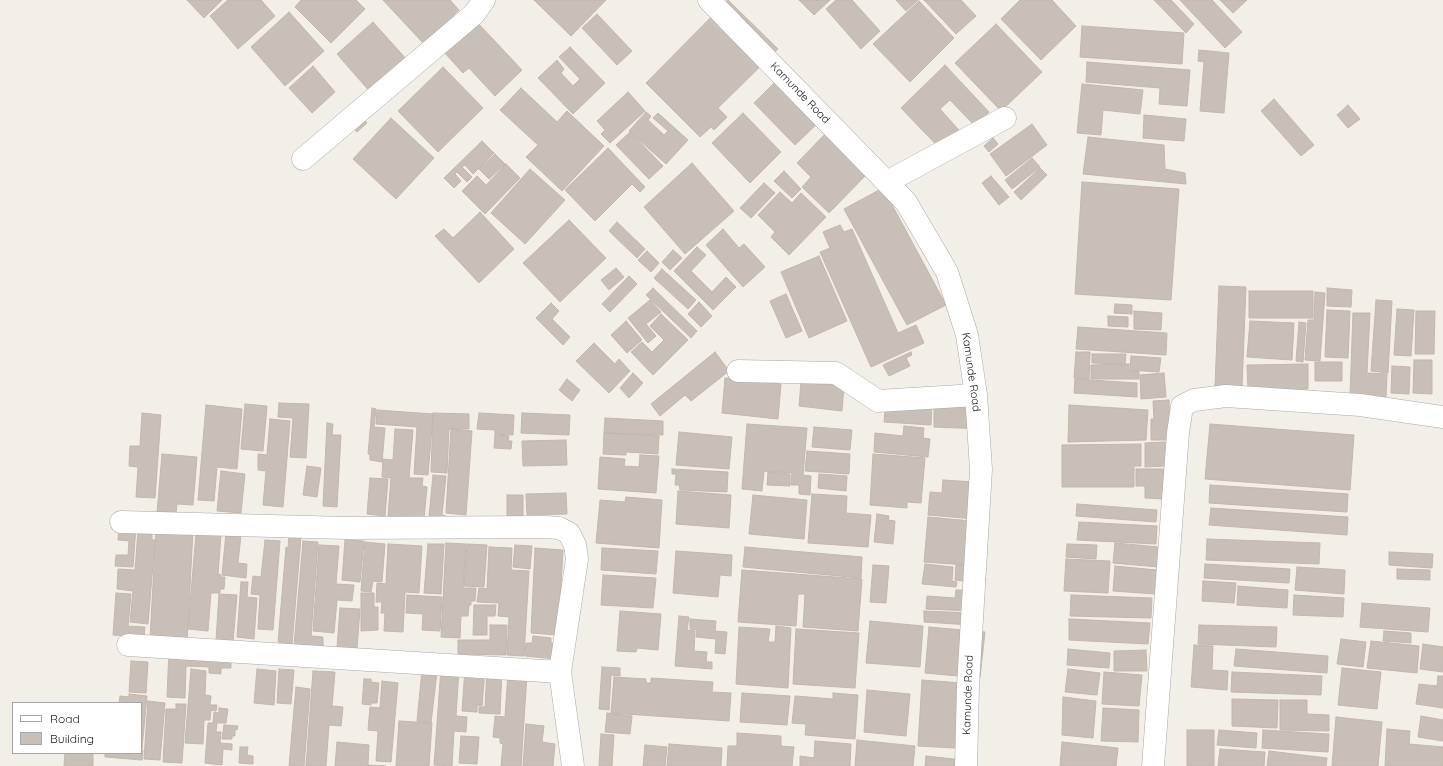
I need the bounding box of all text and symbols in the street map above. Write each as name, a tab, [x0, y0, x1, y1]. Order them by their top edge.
street label: Kamunde Road	[767, 60, 833, 126]
street label: Kamunde Road	[959, 332, 983, 412]
street label: Kamunde Road	[960, 655, 976, 735]
legend	[12, 702, 142, 754]
text: Road	[50, 711, 80, 726]
text: Building	[50, 731, 94, 746]

